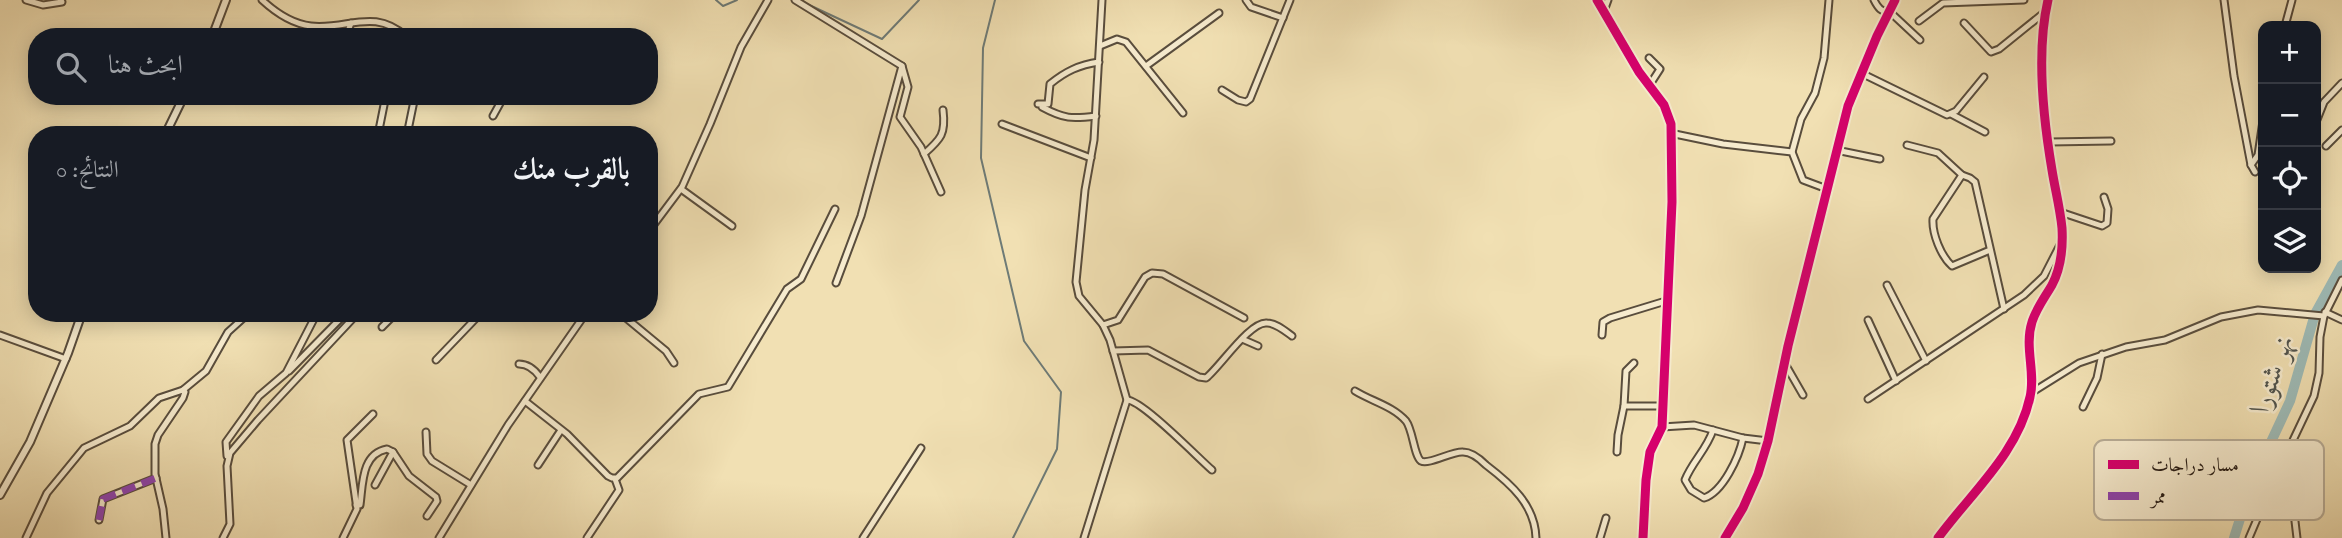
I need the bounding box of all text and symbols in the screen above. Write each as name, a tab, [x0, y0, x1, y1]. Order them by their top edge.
map controls	[2258, 21, 2321, 273]
button: +	[2258, 21, 2321, 84]
search box	[28, 28, 658, 105]
icon: search	[52, 48, 90, 86]
text: ابحث هنا	[108, 49, 183, 82]
button: −	[2258, 84, 2321, 147]
button: locate	[2258, 147, 2321, 210]
text: بالقرب منك	[513, 152, 630, 190]
text: النتائج: 0	[56, 156, 119, 185]
button: layers	[2258, 210, 2321, 273]
water label: نهر شتورا	[2243, 330, 2303, 419]
legend	[2094, 440, 2324, 520]
text: مسار دراجات	[2151, 454, 2239, 478]
text: ممر	[2149, 486, 2166, 510]

